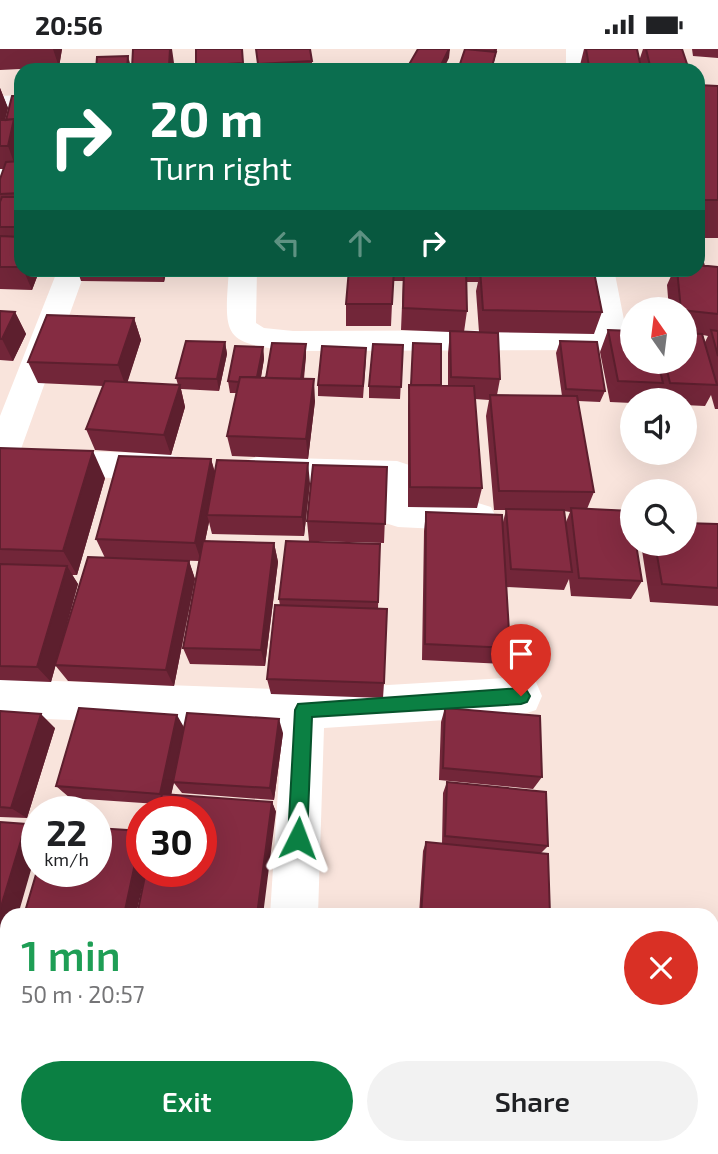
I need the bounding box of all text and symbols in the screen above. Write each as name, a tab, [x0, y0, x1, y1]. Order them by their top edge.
text: 20:56	[35, 9, 103, 40]
text: 20 m	[150, 88, 263, 147]
icon: right	[35, 91, 126, 182]
text: Turn right	[150, 148, 292, 186]
icon: left	[268, 224, 306, 262]
icon: ahead	[341, 224, 379, 262]
icon: right	[414, 224, 452, 262]
north arrow	[620, 297, 696, 375]
map controls	[620, 297, 697, 556]
button: sound	[620, 388, 697, 465]
button: search	[620, 479, 697, 556]
pin	[491, 624, 551, 696]
icon: arrive	[502, 635, 540, 673]
speed limit sign: 30	[126, 796, 217, 887]
position arrow	[261, 801, 335, 875]
text: 22	[46, 811, 87, 853]
text: km/h	[44, 848, 89, 870]
text: 1 min	[21, 929, 121, 979]
button: close	[624, 931, 698, 1005]
text: 50 m · 20:57	[21, 980, 145, 1008]
button: Exit	[21, 1061, 353, 1141]
button: Share	[367, 1061, 698, 1141]

